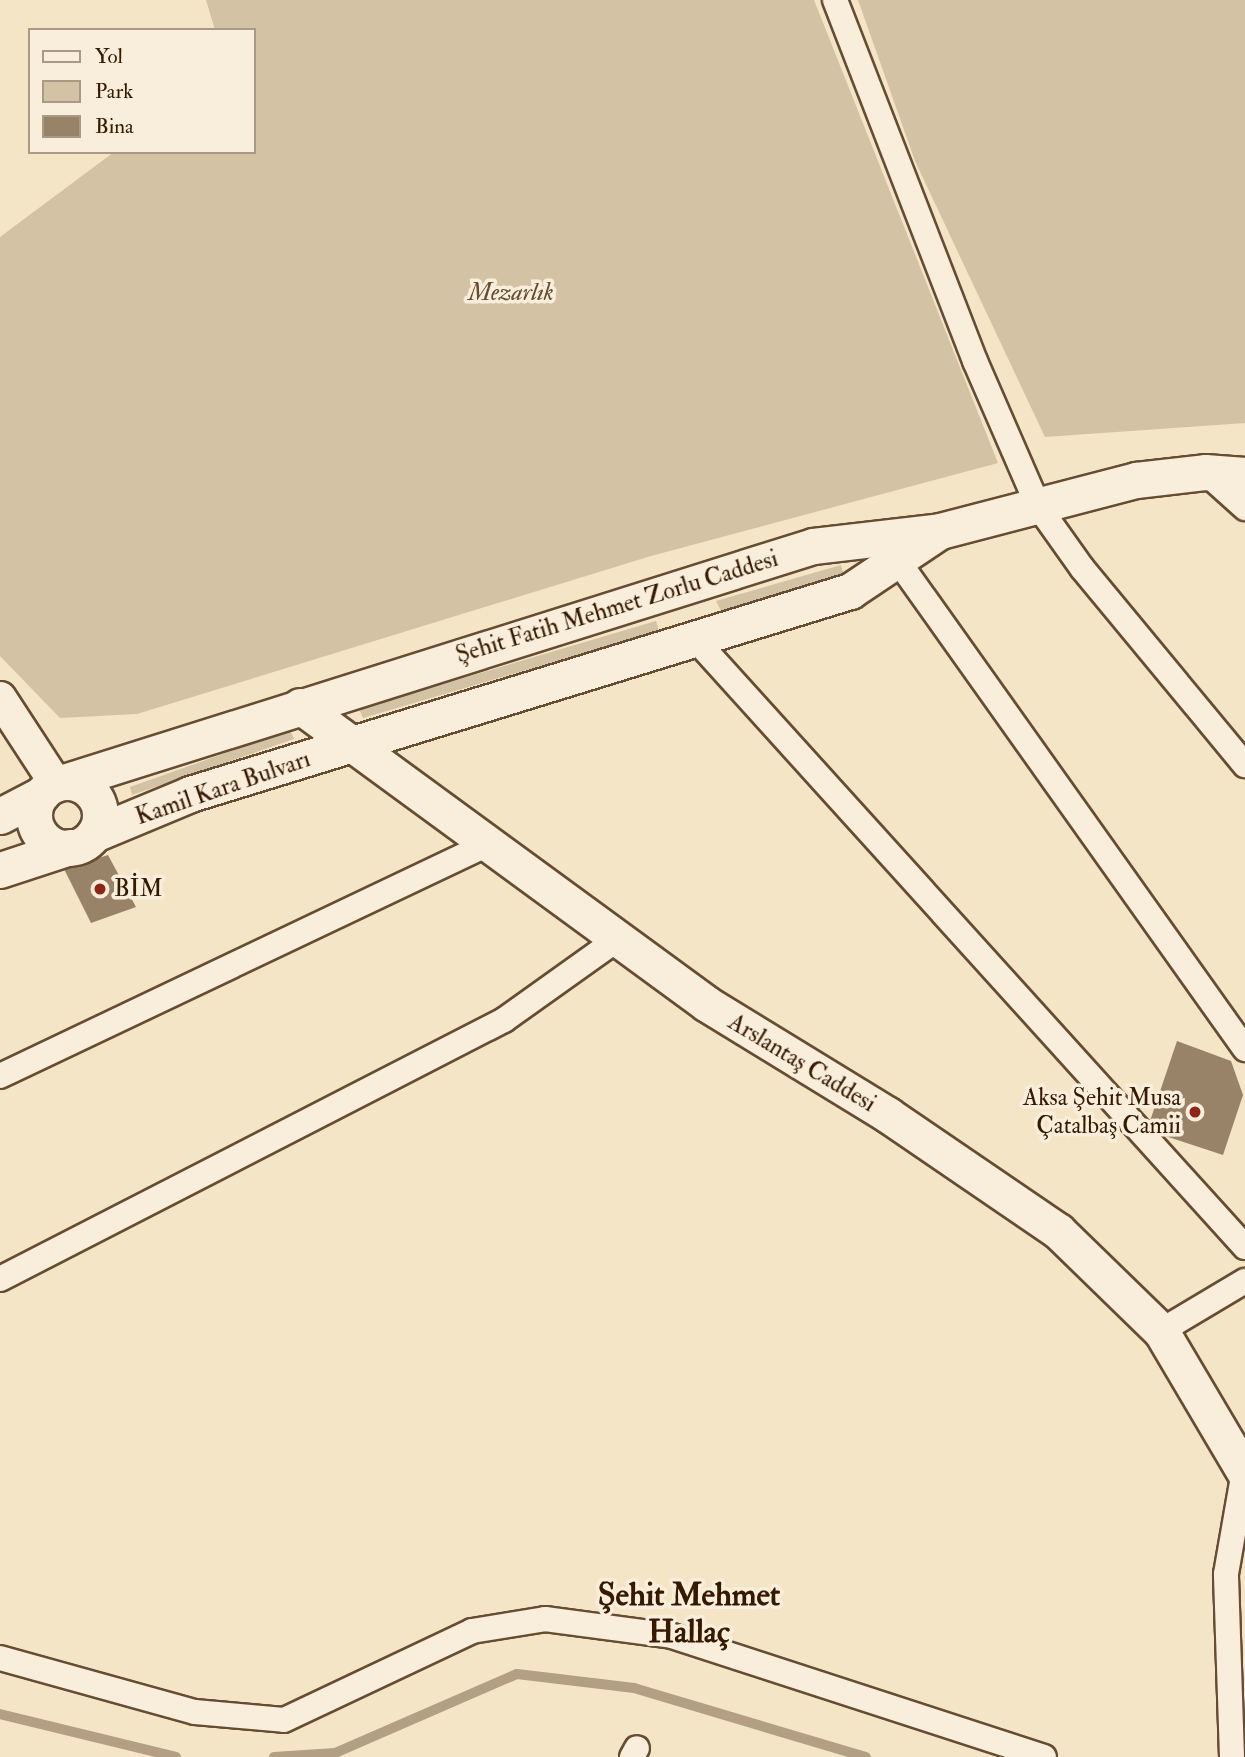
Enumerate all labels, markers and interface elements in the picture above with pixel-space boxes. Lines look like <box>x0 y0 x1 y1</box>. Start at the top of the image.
legend <box>28 28 256 154</box>
text: Yol <box>95 43 123 70</box>
text: Park <box>95 78 133 105</box>
text: Bina <box>95 113 134 140</box>
park label: Mezarlık <box>468 279 554 307</box>
street label: Şehit Fatih Mehmet Zorlu Caddesi <box>452 544 782 670</box>
street label: Kamil Kara Bulvarı <box>132 745 314 831</box>
place label: BİM <box>114 875 163 903</box>
marker: BİM <box>92 881 108 897</box>
street label: Arslantaş Caddesi <box>723 1008 881 1118</box>
place label: Aksa Şehit Musa Çatalbaş Camii <box>1023 1084 1181 1140</box>
marker: Aksa Şehit Musa Çatalbaş Camii <box>1187 1104 1203 1120</box>
district label: Şehit Mehmet Hallaç <box>598 1577 780 1652</box>

